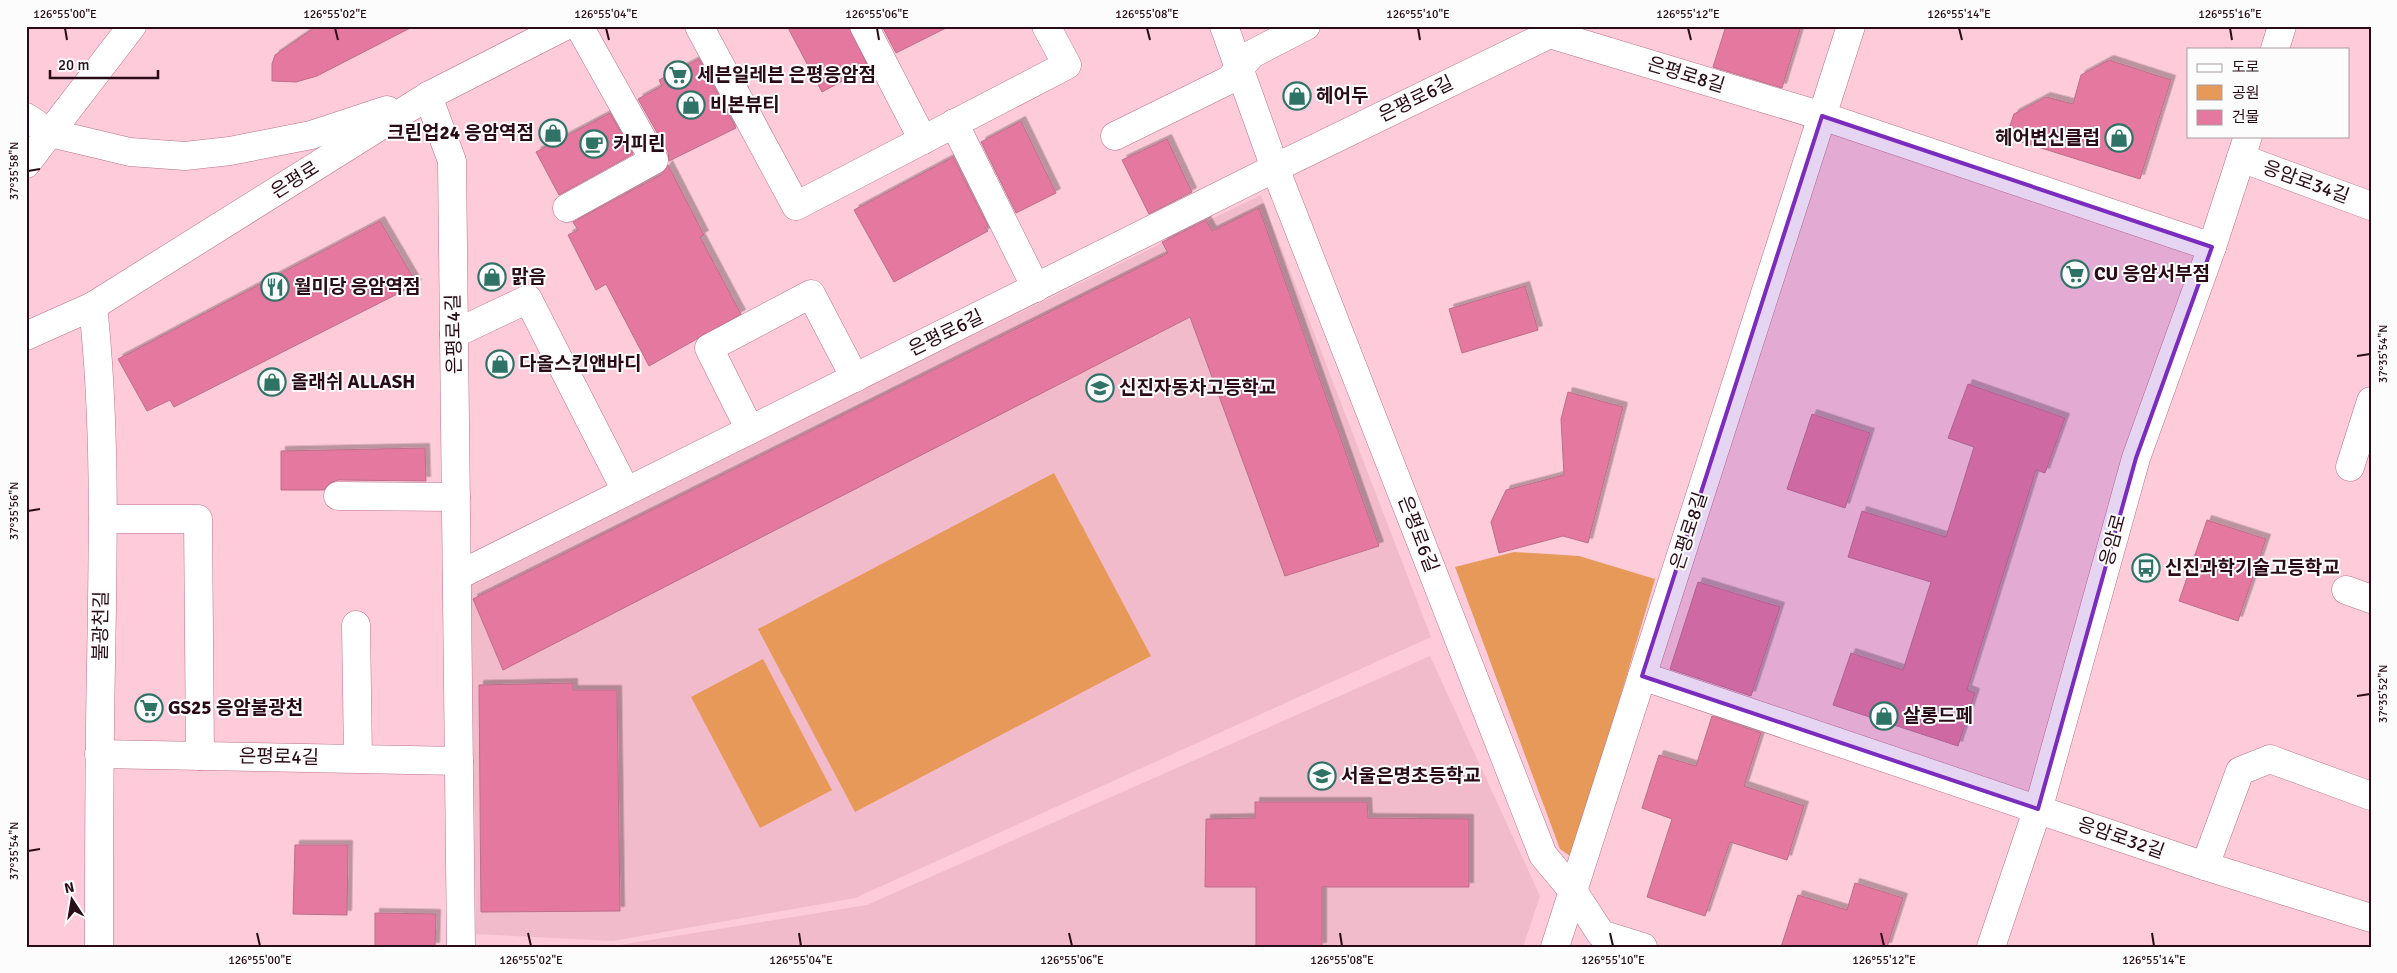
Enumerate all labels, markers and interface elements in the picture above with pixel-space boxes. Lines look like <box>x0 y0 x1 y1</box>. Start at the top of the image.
text: 126°55'00"E <box>33 7 97 22</box>
text: 126°55'02"E <box>303 7 367 22</box>
text: 126°55'04"E <box>574 7 638 22</box>
text: 126°55'06"E <box>845 7 909 22</box>
text: 126°55'08"E <box>1115 7 1179 22</box>
text: 126°55'10"E <box>1386 7 1450 22</box>
text: 126°55'12"E <box>1656 7 1720 22</box>
text: 126°55'14"E <box>1927 7 1991 22</box>
text: 126°55'16"E <box>2198 7 2262 22</box>
scale bar <box>50 48 158 80</box>
legend <box>2187 48 2350 138</box>
street label: 은평로8길 <box>1644 52 1728 98</box>
text: 20 m <box>58 56 89 74</box>
text: 도로 <box>2232 58 2260 76</box>
supermarket icon: 세븐일레븐 은평응암점 <box>663 60 693 90</box>
place label: 세븐일레븐 은평응암점 <box>697 63 876 87</box>
street label: 은평로6길 <box>1375 71 1457 127</box>
shop icon: 헤어두 <box>1282 81 1312 111</box>
place label: 헤어두 <box>1316 84 1368 108</box>
text: 공원 <box>2232 84 2260 102</box>
shop icon: 비본뷰티 <box>676 90 706 120</box>
place label: 비본뷰티 <box>710 93 780 117</box>
text: 건물 <box>2232 108 2260 126</box>
shop icon: 크린업24 응암역점 <box>538 118 568 148</box>
place label: 크린업24 응암역점 <box>387 121 534 145</box>
shop icon: 헤어변신클럽 <box>2104 123 2134 153</box>
place label: 헤어변신클럽 <box>1995 126 2100 150</box>
cafe icon: 커피린 <box>579 129 609 159</box>
place label: 커피린 <box>613 132 665 156</box>
text: 37°35'58"N <box>7 142 22 200</box>
street label: 응암로34길 <box>2259 155 2353 209</box>
street label: 은평로 <box>266 156 324 204</box>
supermarket icon: CU 응암서부점 <box>2060 259 2090 289</box>
shop icon: 맑음 <box>477 262 507 292</box>
place label: CU 응암서부점 <box>2094 262 2210 286</box>
place label: 맑음 <box>511 265 546 289</box>
restaurant icon: 월미당 응암역점 <box>260 272 290 302</box>
place label: 월미당 응암역점 <box>294 275 421 299</box>
street label: 은평로4길 <box>441 294 467 374</box>
street label: 은평로6길 <box>905 305 987 361</box>
text: 37°35'54"N <box>2376 325 2391 383</box>
shop icon: 다올스킨앤바디 <box>485 349 515 379</box>
place label: 다올스킨앤바디 <box>519 352 641 376</box>
shop icon: 올래쉬 ALLASH <box>257 367 287 397</box>
place label: 올래쉬 ALLASH <box>291 370 415 394</box>
school or university icon: 신진자동차고등학교 <box>1085 373 1115 403</box>
place label: 신진자동차고등학교 <box>1119 376 1276 400</box>
text: 37°35'56"N <box>7 482 22 540</box>
street label: 은평로8길 <box>1665 489 1713 573</box>
street label: 은평로6길 <box>1392 492 1444 576</box>
street label: 응암로 <box>2095 512 2131 568</box>
bus stop icon: 신진과학기술고등학교 <box>2131 553 2161 583</box>
place label: 신진과학기술고등학교 <box>2165 556 2340 580</box>
street label: 불광천길 <box>88 591 114 661</box>
text: 37°35'52"N <box>2376 665 2391 723</box>
supermarket icon: GS25 응암불광천 <box>134 693 164 723</box>
place label: GS25 응암불광천 <box>168 696 303 720</box>
shop icon: 살롱드페 <box>1869 701 1899 731</box>
place label: 살롱드페 <box>1903 704 1973 728</box>
street label: 은평로4길 <box>239 744 319 770</box>
school or university icon: 서울은명초등학교 <box>1307 761 1337 791</box>
place label: 서울은명초등학교 <box>1341 764 1481 788</box>
street label: 응암로32길 <box>2074 812 2168 864</box>
text: 37°35'54"N <box>7 822 22 880</box>
north arrow <box>48 876 98 926</box>
text: N <box>63 878 76 897</box>
text: 126°55'00"E <box>228 953 292 968</box>
text: 126°55'02"E <box>499 953 563 968</box>
text: 126°55'04"E <box>769 953 833 968</box>
text: 126°55'06"E <box>1040 953 1104 968</box>
text: 126°55'08"E <box>1310 953 1374 968</box>
text: 126°55'10"E <box>1581 953 1645 968</box>
text: 126°55'12"E <box>1852 953 1916 968</box>
text: 126°55'14"E <box>2122 953 2186 968</box>

